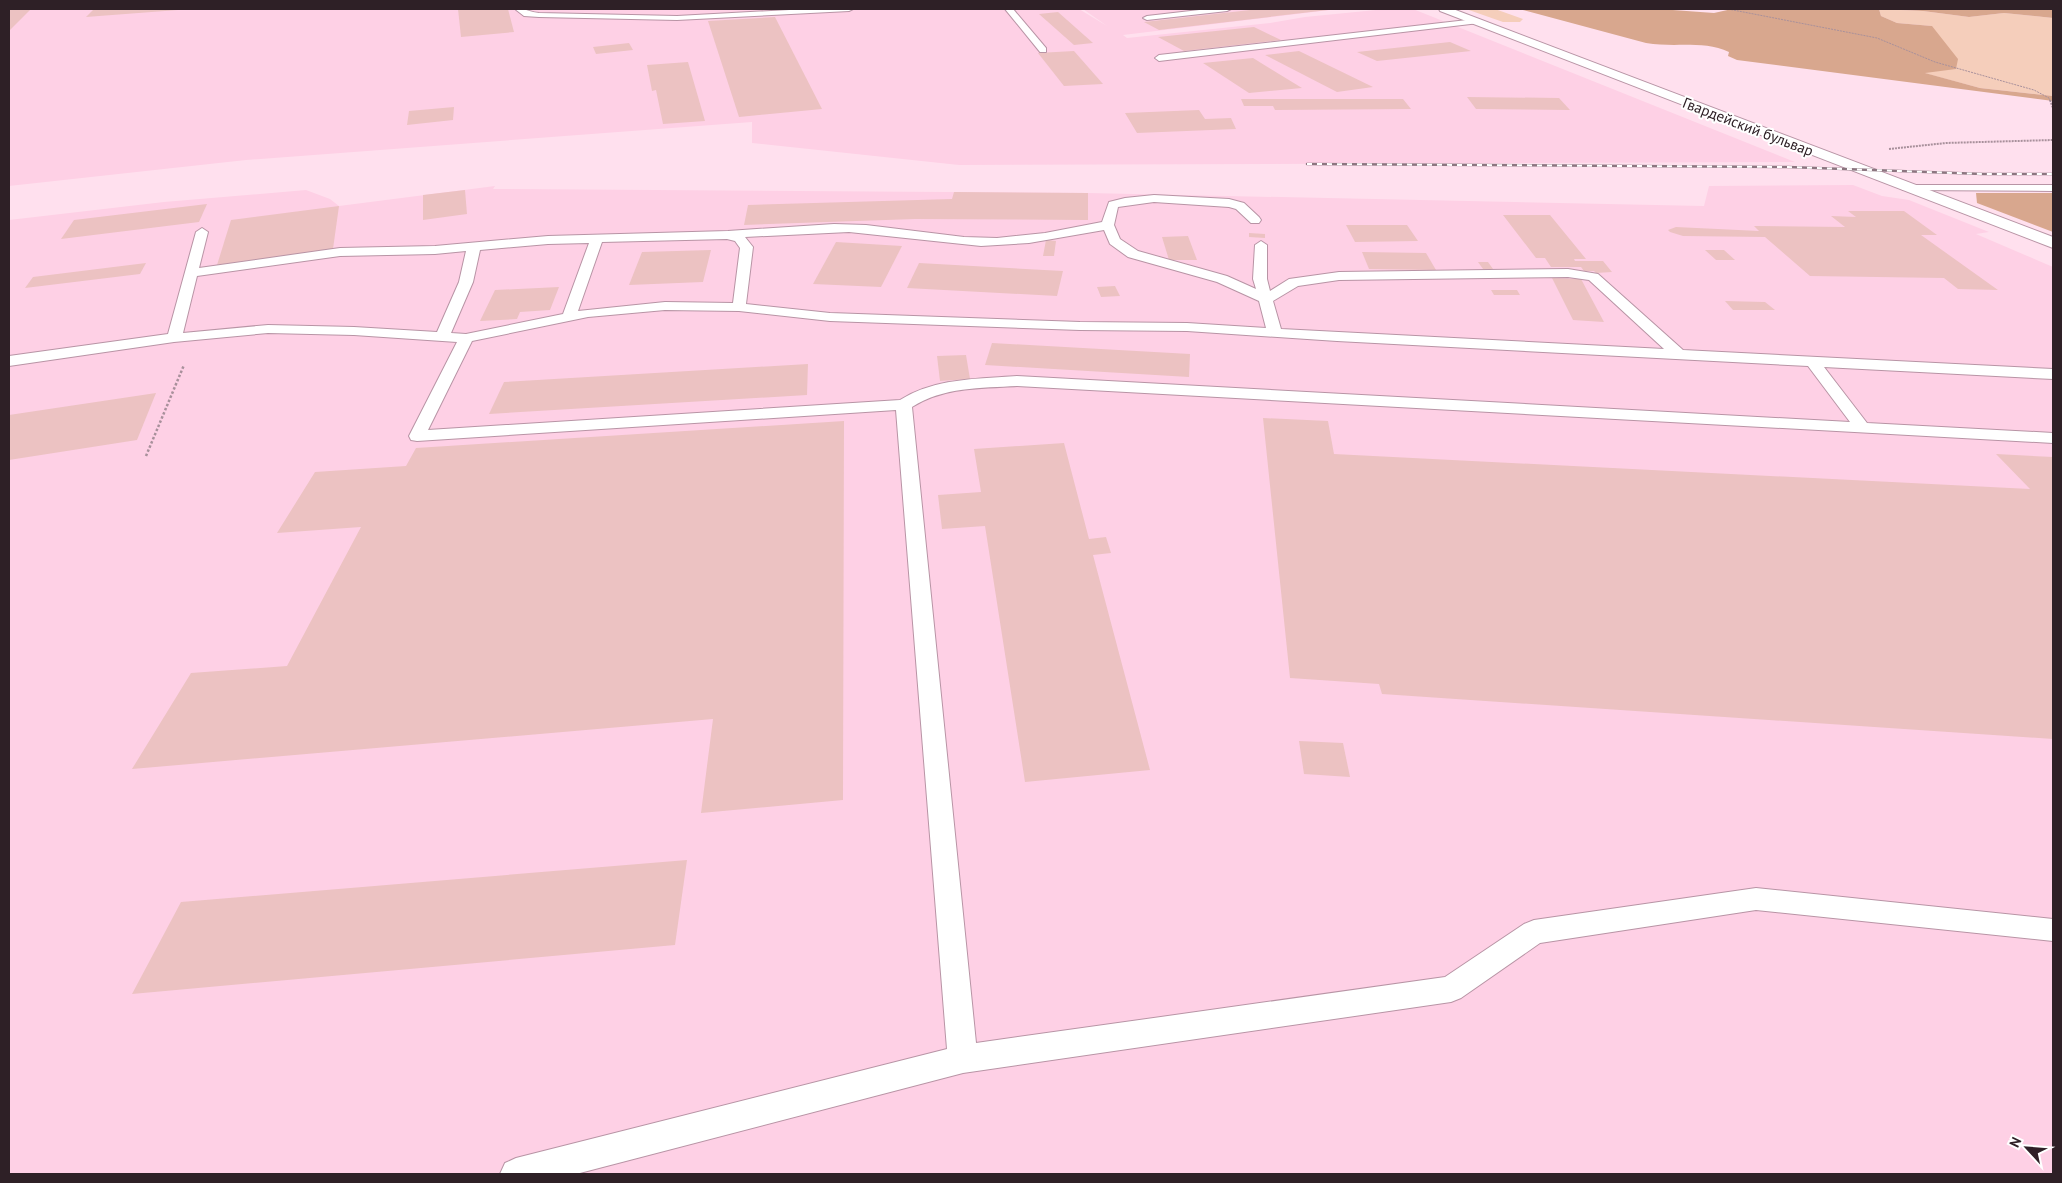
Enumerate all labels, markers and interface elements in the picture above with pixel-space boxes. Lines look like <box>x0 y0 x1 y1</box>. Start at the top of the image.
street label: Гвардейский бульвар <box>1680 93 1816 160</box>
north arrow <box>2002 1123 2052 1173</box>
text: N <box>2005 1134 2025 1150</box>

